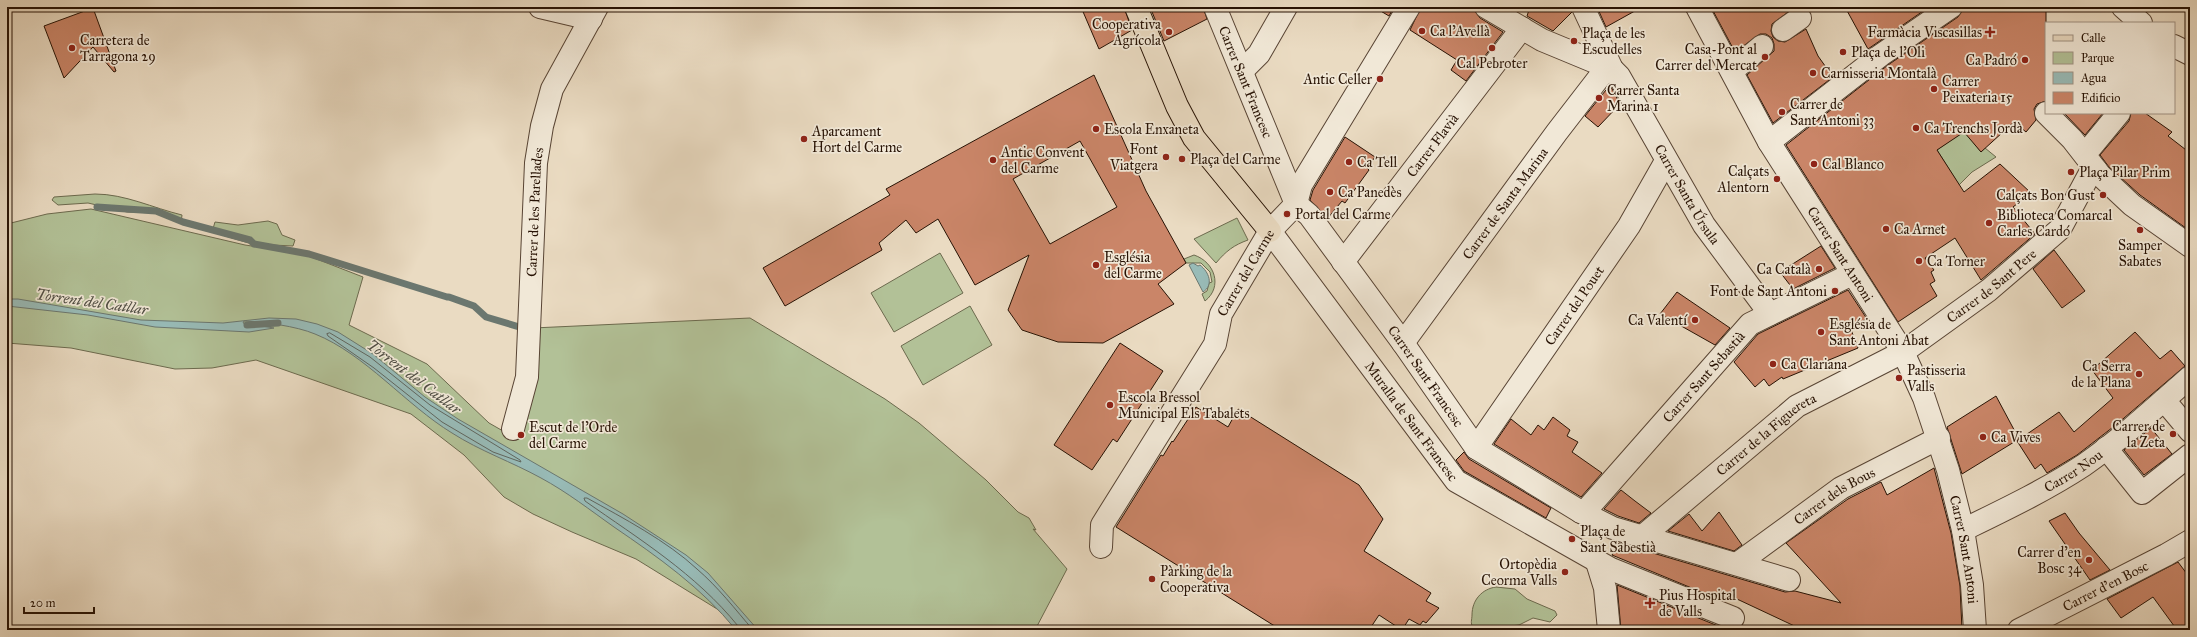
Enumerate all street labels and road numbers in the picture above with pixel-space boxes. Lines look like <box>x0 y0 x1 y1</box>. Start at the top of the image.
street label: Carrer Sant Francesc <box>1215 23 1276 141</box>
street label: Carrer Flavià <box>1403 110 1462 180</box>
street label: Carrer Santa Úrsula <box>1651 141 1724 248</box>
street label: Carrer de Santa Marina <box>1459 144 1551 262</box>
street label: Carrer de les Parellades <box>523 146 547 277</box>
street label: Carrer Sant Antoni <box>1804 203 1877 305</box>
street label: Carrer del Carme <box>1213 226 1278 319</box>
street label: Carrer de Sant Pere <box>1943 245 2040 326</box>
street label: Carrer del Pouet <box>1541 262 1608 349</box>
street label: Carrer Sant Francesc <box>1384 322 1467 430</box>
street label: Carrer Sant Sebastià <box>1659 328 1748 426</box>
street label: Muralla de Sant Francesc <box>1361 358 1462 485</box>
street label: Carrer de la Figuereta <box>1713 389 1819 479</box>
street label: Carrer Nou <box>2041 446 2106 496</box>
street label: Carrer dels Bous <box>1790 464 1878 528</box>
street label: Carrer Sant Antoni <box>1946 494 1982 605</box>
street label: Carrer d'en Bosc <box>2060 557 2151 615</box>

